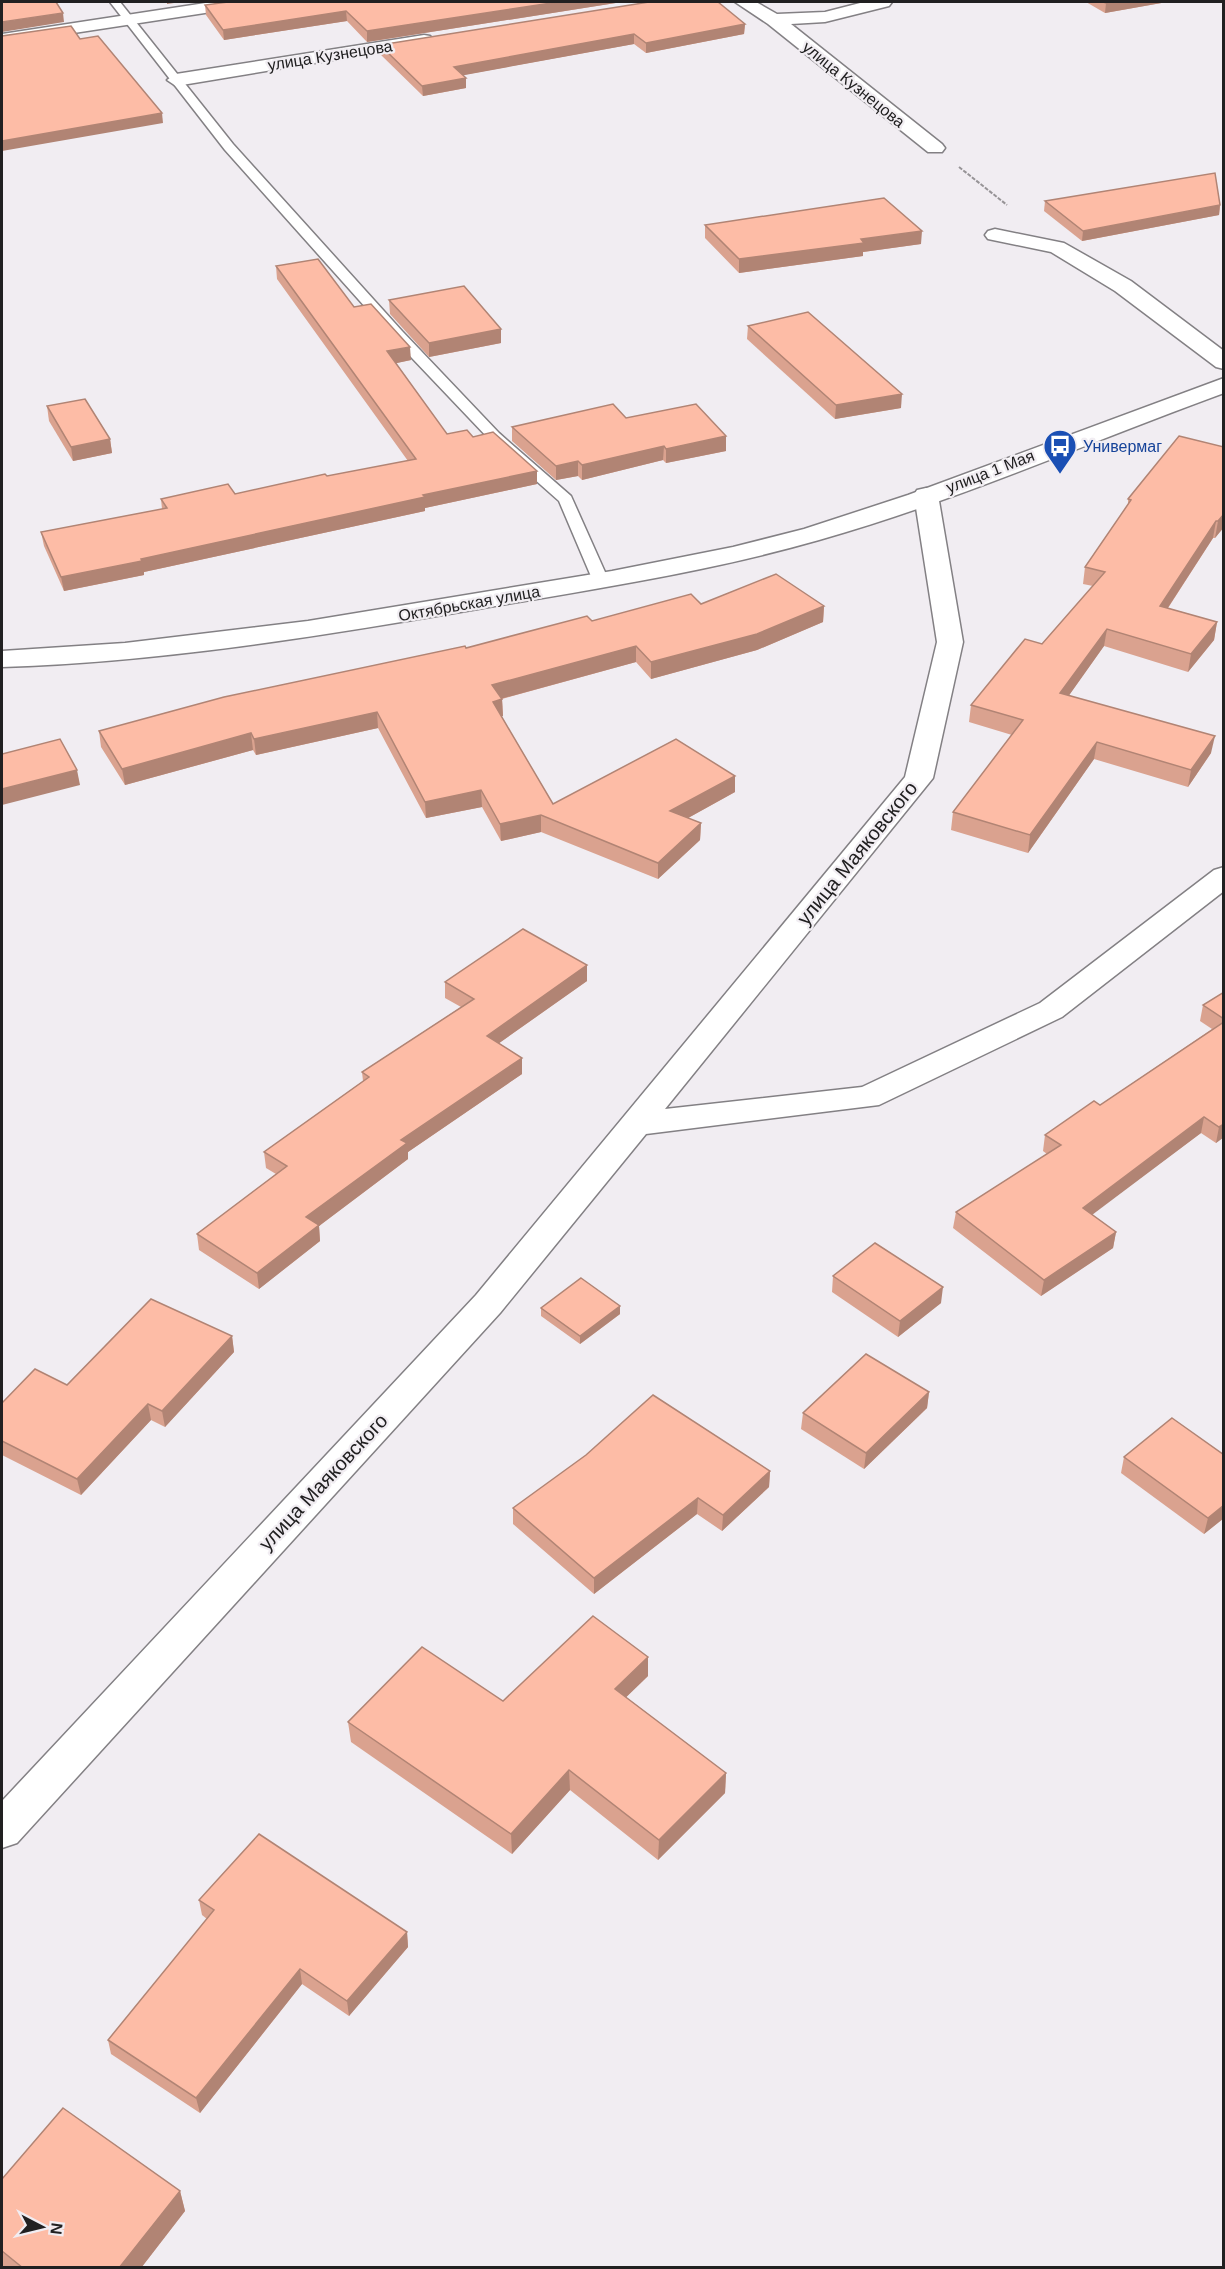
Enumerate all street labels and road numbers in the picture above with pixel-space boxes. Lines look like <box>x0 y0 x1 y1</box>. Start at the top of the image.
street label: улица Кузнецова <box>267 37 394 74</box>
street label: улица Кузнецова <box>799 38 908 131</box>
street label: улица 1 Мая <box>944 447 1037 496</box>
street label: Октябрьская улица <box>397 583 541 624</box>
street label: улица Маяковского <box>792 777 922 929</box>
street label: улица Маяковского <box>254 1409 392 1555</box>

